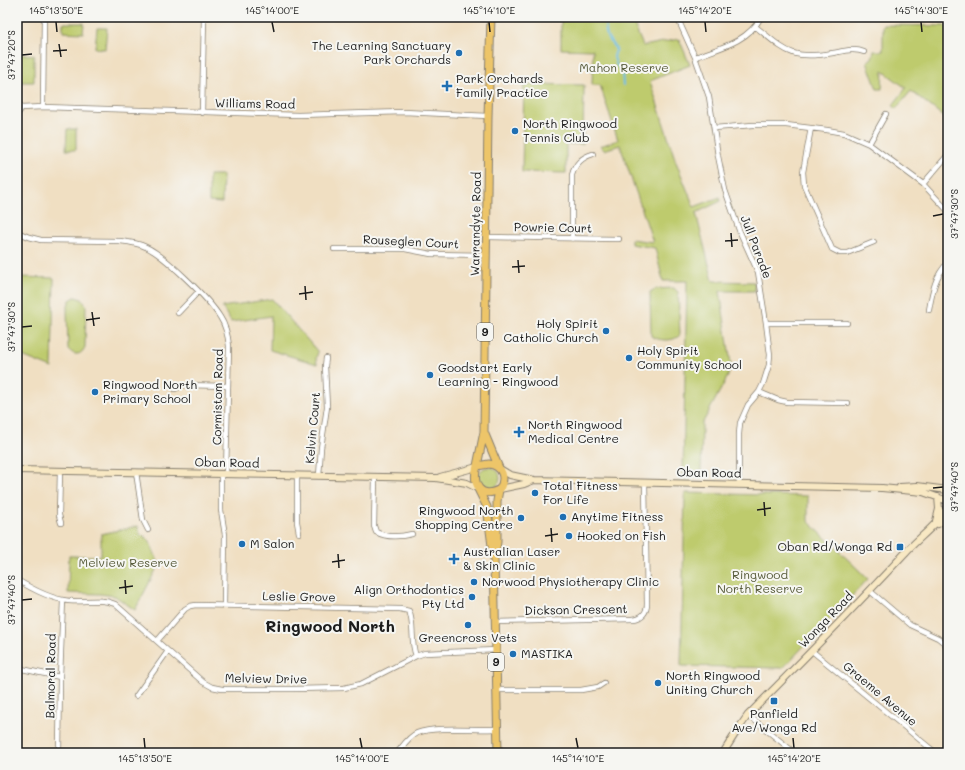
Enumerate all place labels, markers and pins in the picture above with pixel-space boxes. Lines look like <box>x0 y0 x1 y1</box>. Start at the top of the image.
place label: The Learning Sanctuary Park Orchards <box>312 37 451 67</box>
marker: The Learning Sanctuary Park Orchards <box>454 48 464 58</box>
place label: Park Orchards Family Practice <box>456 70 548 100</box>
marker: Park Orchards Family Practice <box>441 80 453 92</box>
place label: North Ringwood Tennis Club <box>523 115 617 145</box>
marker: North Ringwood Tennis Club <box>510 126 520 136</box>
place label: Holy Spirit Catholic Church <box>503 315 598 345</box>
marker: Holy Spirit Catholic Church <box>601 326 611 336</box>
place label: Holy Spirit Community School <box>637 342 742 372</box>
marker: Holy Spirit Community School <box>624 353 634 363</box>
place label: Goodstart Early Learning - Ringwood <box>438 359 558 389</box>
marker: Goodstart Early Learning - Ringwood <box>425 370 435 380</box>
place label: Ringwood North Primary School <box>103 376 197 406</box>
marker: Ringwood North Primary School <box>90 387 100 397</box>
place label: North Ringwood Medical Centre <box>528 416 622 446</box>
marker: North Ringwood Medical Centre <box>513 426 525 438</box>
place label: Total Fitness For Life <box>543 477 618 507</box>
marker: Total Fitness For Life <box>530 488 540 498</box>
place label: Ringwood North Shopping Centre <box>415 502 513 532</box>
place label: Anytime Fitness <box>571 508 664 524</box>
marker: Anytime Fitness <box>558 512 568 522</box>
marker: Ringwood North Shopping Centre <box>516 513 526 523</box>
place label: Hooked on Fish <box>577 527 666 543</box>
marker: Hooked on Fish <box>564 531 574 541</box>
place label: M Salon <box>250 535 294 551</box>
place label: Oban Rd/Wonga Rd <box>777 538 892 554</box>
marker: M Salon <box>237 539 247 549</box>
marker: Oban Rd/Wonga Rd <box>895 542 905 552</box>
place label: Australian Laser & Skin Clinic <box>463 543 560 573</box>
marker: Australian Laser & Skin Clinic <box>448 553 460 565</box>
place label: Norwood Physiotherapy Clinic <box>482 573 659 589</box>
marker: Norwood Physiotherapy Clinic <box>469 577 479 587</box>
place label: Align Orthodontics Pty Ltd <box>354 581 464 611</box>
marker: Align Orthodontics Pty Ltd <box>467 592 477 602</box>
marker: Greencross Vets <box>463 620 473 630</box>
place label: Greencross Vets <box>419 629 517 645</box>
place label: MASTIKA <box>521 645 573 661</box>
marker: MASTIKA <box>508 649 518 659</box>
place label: North Ringwood Uniting Church <box>666 667 760 697</box>
marker: North Ringwood Uniting Church <box>653 678 663 688</box>
marker: Panfield Ave/Wonga Rd <box>769 696 779 706</box>
place label: Panfield Ave/Wonga Rd <box>731 705 817 735</box>

